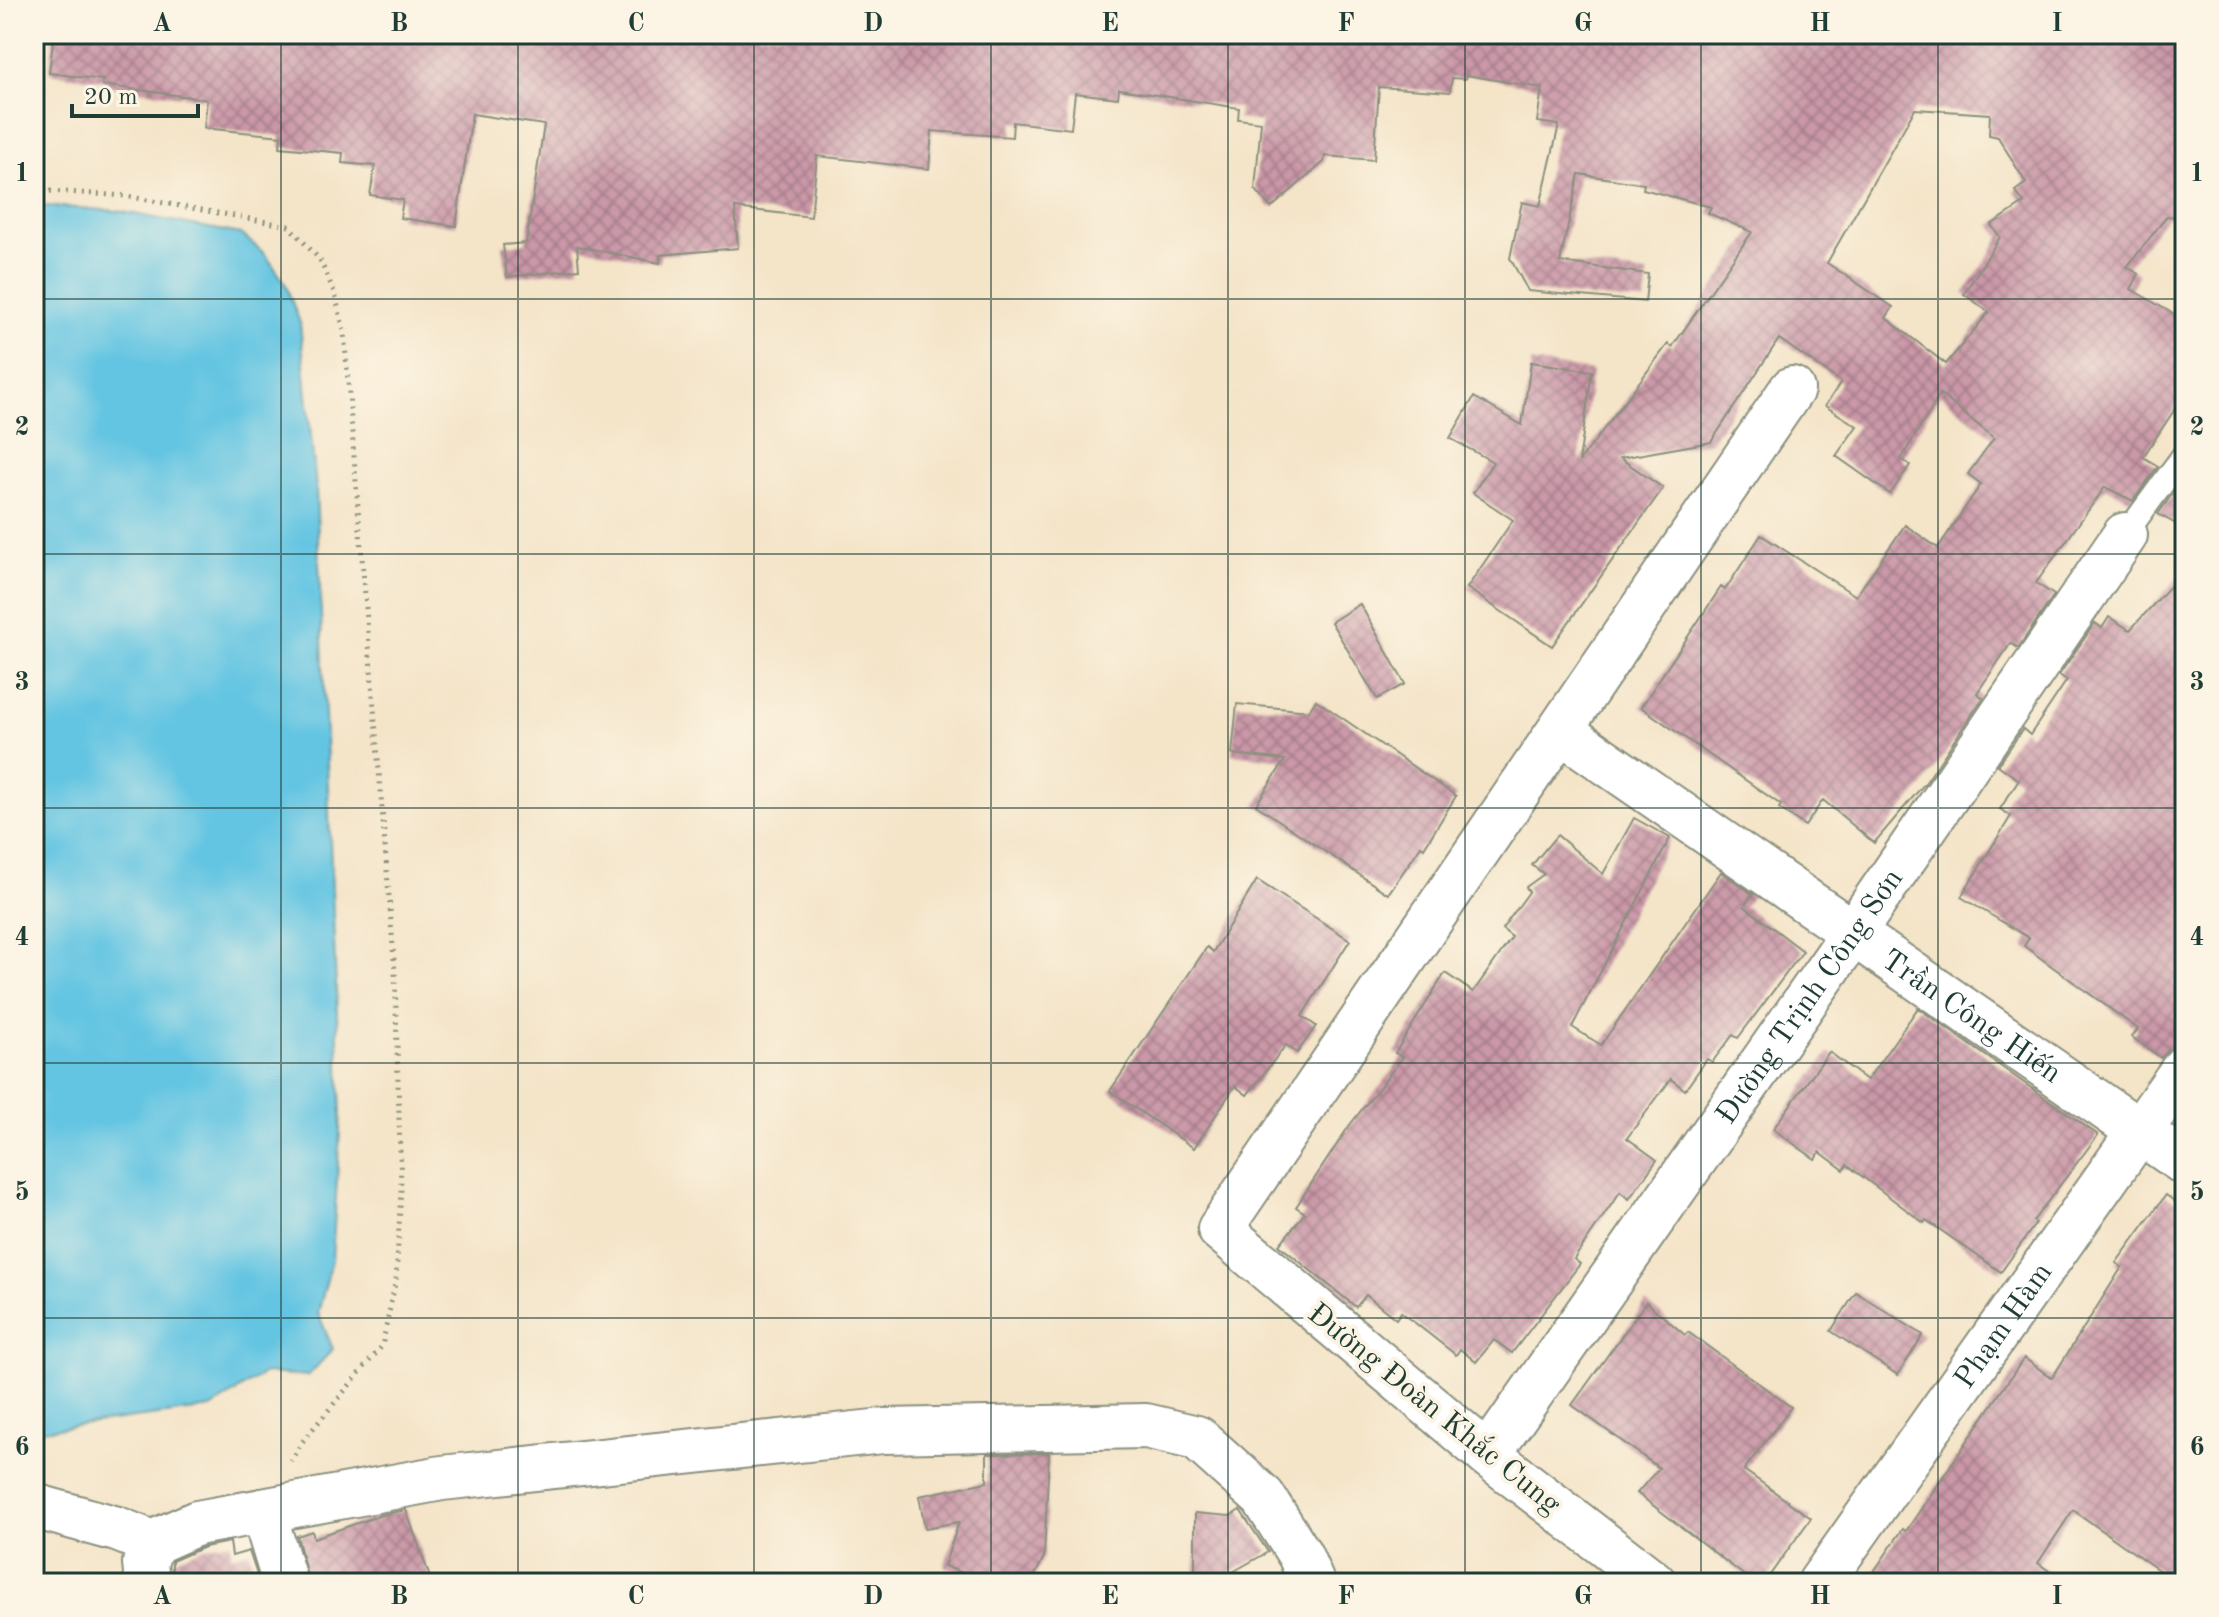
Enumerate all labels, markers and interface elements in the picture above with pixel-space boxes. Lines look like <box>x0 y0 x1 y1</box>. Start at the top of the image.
text: A <box>152 11 172 37</box>
text: B <box>390 11 408 37</box>
text: C <box>627 11 645 37</box>
text: D <box>863 11 883 37</box>
text: E <box>1101 11 1119 37</box>
text: F <box>1337 11 1355 37</box>
text: G <box>1574 11 1592 37</box>
text: H <box>1809 11 1831 37</box>
text: I <box>2051 11 2063 37</box>
scale bar <box>72 68 198 118</box>
text: 20 m <box>84 86 138 110</box>
text: 1 <box>14 161 30 187</box>
text: 1 <box>2189 161 2205 187</box>
text: 2 <box>14 415 30 441</box>
text: 2 <box>2189 415 2205 441</box>
text: 3 <box>14 670 30 696</box>
text: 3 <box>2189 670 2205 696</box>
street label: Đường Trịnh Công Sơn <box>1711 864 1909 1130</box>
text: 4 <box>14 925 30 951</box>
text: 4 <box>2189 925 2205 951</box>
street label: Trần Công Hiến <box>1876 945 2066 1090</box>
text: 5 <box>14 1180 30 1206</box>
text: 5 <box>2189 1180 2205 1206</box>
street label: Phạm Hàm <box>1950 1258 2059 1394</box>
street label: Đường Đoàn Khắc Cung <box>1302 1296 1568 1521</box>
text: 6 <box>14 1435 30 1461</box>
text: 6 <box>2189 1435 2205 1461</box>
text: A <box>152 1584 172 1610</box>
text: B <box>390 1584 408 1610</box>
text: C <box>627 1584 645 1610</box>
text: D <box>863 1584 883 1610</box>
text: E <box>1101 1584 1119 1610</box>
text: F <box>1337 1584 1355 1610</box>
text: G <box>1574 1584 1592 1610</box>
text: H <box>1809 1584 1831 1610</box>
text: I <box>2051 1584 2063 1610</box>

